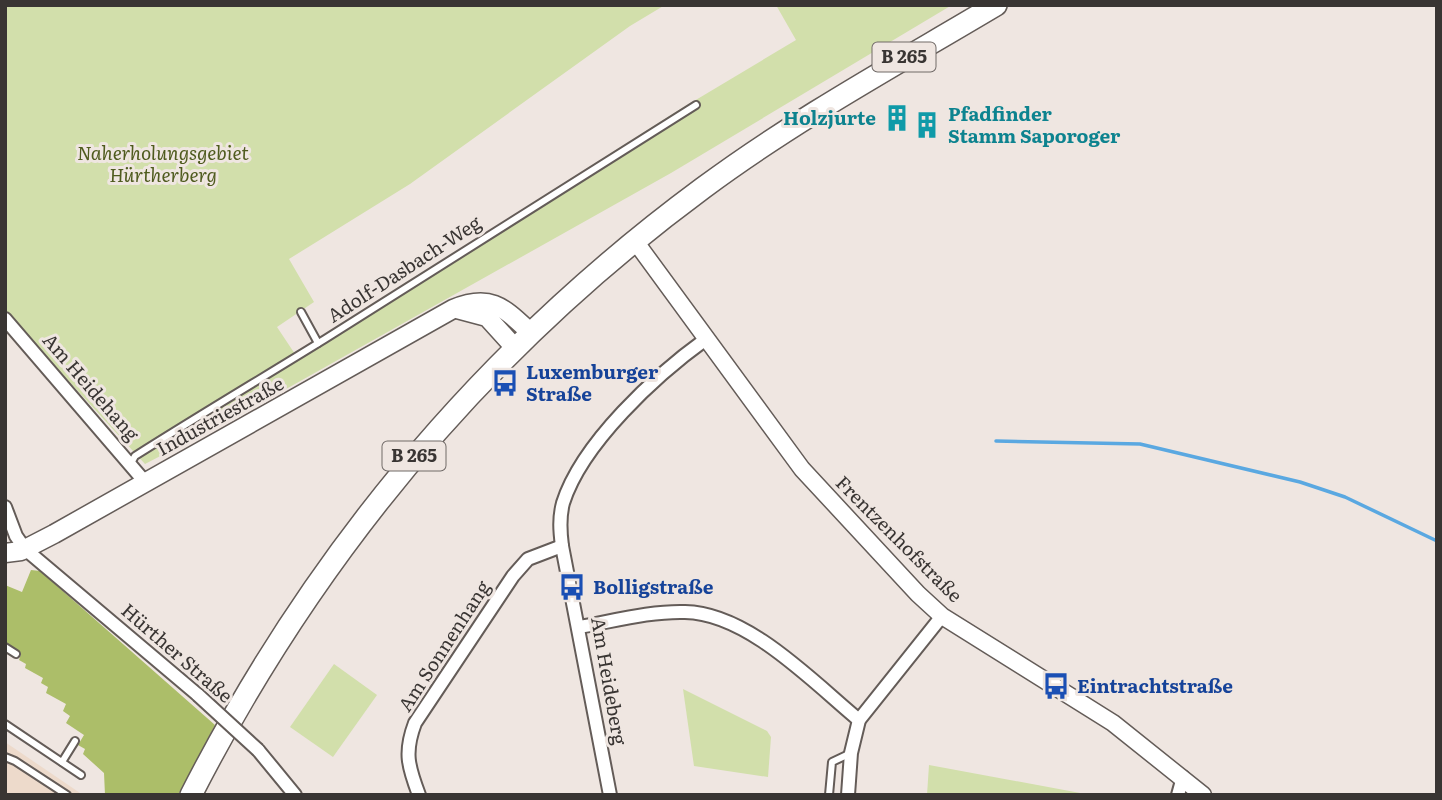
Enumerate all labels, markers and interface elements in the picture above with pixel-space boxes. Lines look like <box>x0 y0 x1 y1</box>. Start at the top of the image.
road number: B 265 <box>872 42 936 72</box>
place label: Pfadfinder Stamm Saporoger <box>948 99 1121 149</box>
place label: Holzjurte <box>783 103 876 131</box>
building icon: Holzjurte <box>882 103 912 133</box>
building icon: Pfadfinder Stamm Saporoger <box>912 110 942 140</box>
park label: Naherholungsgebiet Hürtherberg <box>77 138 249 188</box>
street label: Adolf-Dasbach-Weg <box>321 208 486 328</box>
street label: Am Heidehang <box>37 326 147 447</box>
place label: Luxemburger Straße <box>526 357 659 407</box>
street label: Industriestraße <box>151 368 288 462</box>
bus stop icon: Luxemburger Straße <box>490 368 520 398</box>
road number: B 265 <box>382 442 446 470</box>
street label: Frentzenhofstraße <box>830 469 970 608</box>
bus stop icon: Bolligstraße <box>557 572 587 602</box>
place label: Bolligstraße <box>593 572 714 600</box>
street label: Am Sonnenhang <box>390 574 496 716</box>
street label: Hürther Straße <box>116 596 240 709</box>
street label: Am Heideberg <box>585 615 635 747</box>
bus stop icon: Eintrachtstraße <box>1041 671 1071 701</box>
place label: Eintrachtstraße <box>1077 671 1233 699</box>

